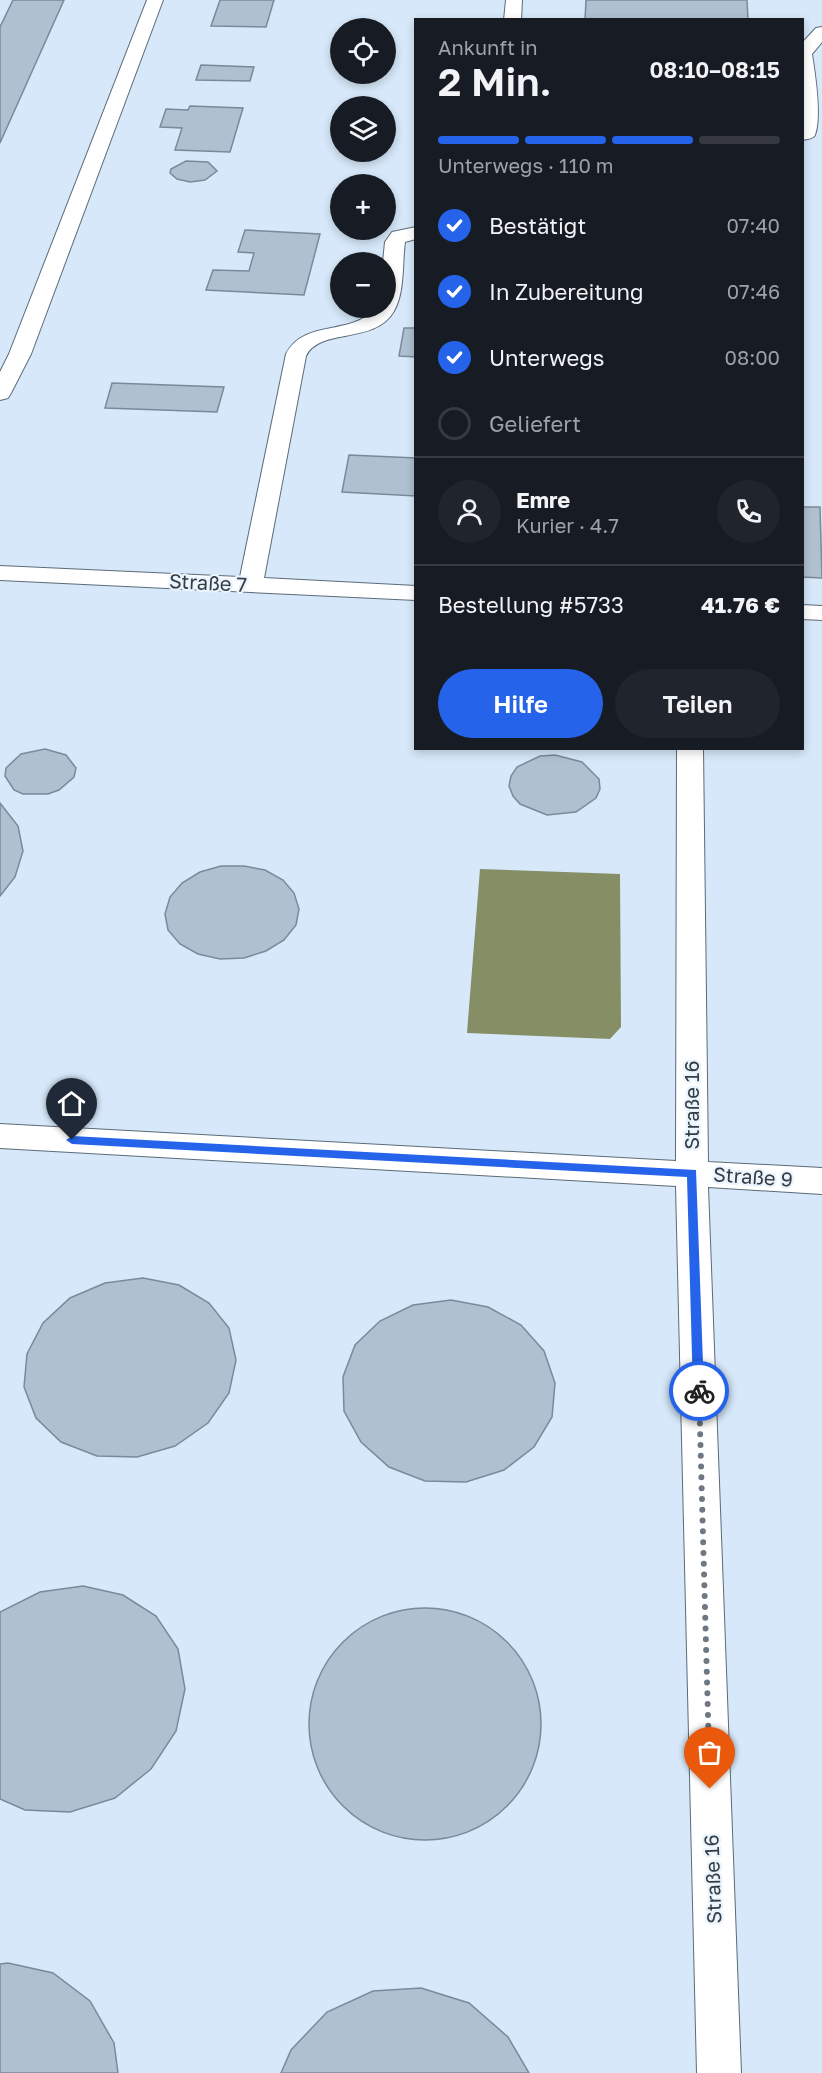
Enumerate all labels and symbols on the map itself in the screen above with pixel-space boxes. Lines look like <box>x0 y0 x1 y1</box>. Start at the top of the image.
street label: Straße 7 <box>168 568 248 596</box>
street label: Straße 16 <box>679 1060 703 1150</box>
pin <box>46 1078 97 1140</box>
street label: Straße 9 <box>713 1161 794 1191</box>
courier <box>669 1361 729 1421</box>
pin <box>684 1727 735 1789</box>
street label: Straße 16 <box>698 1834 726 1924</box>

